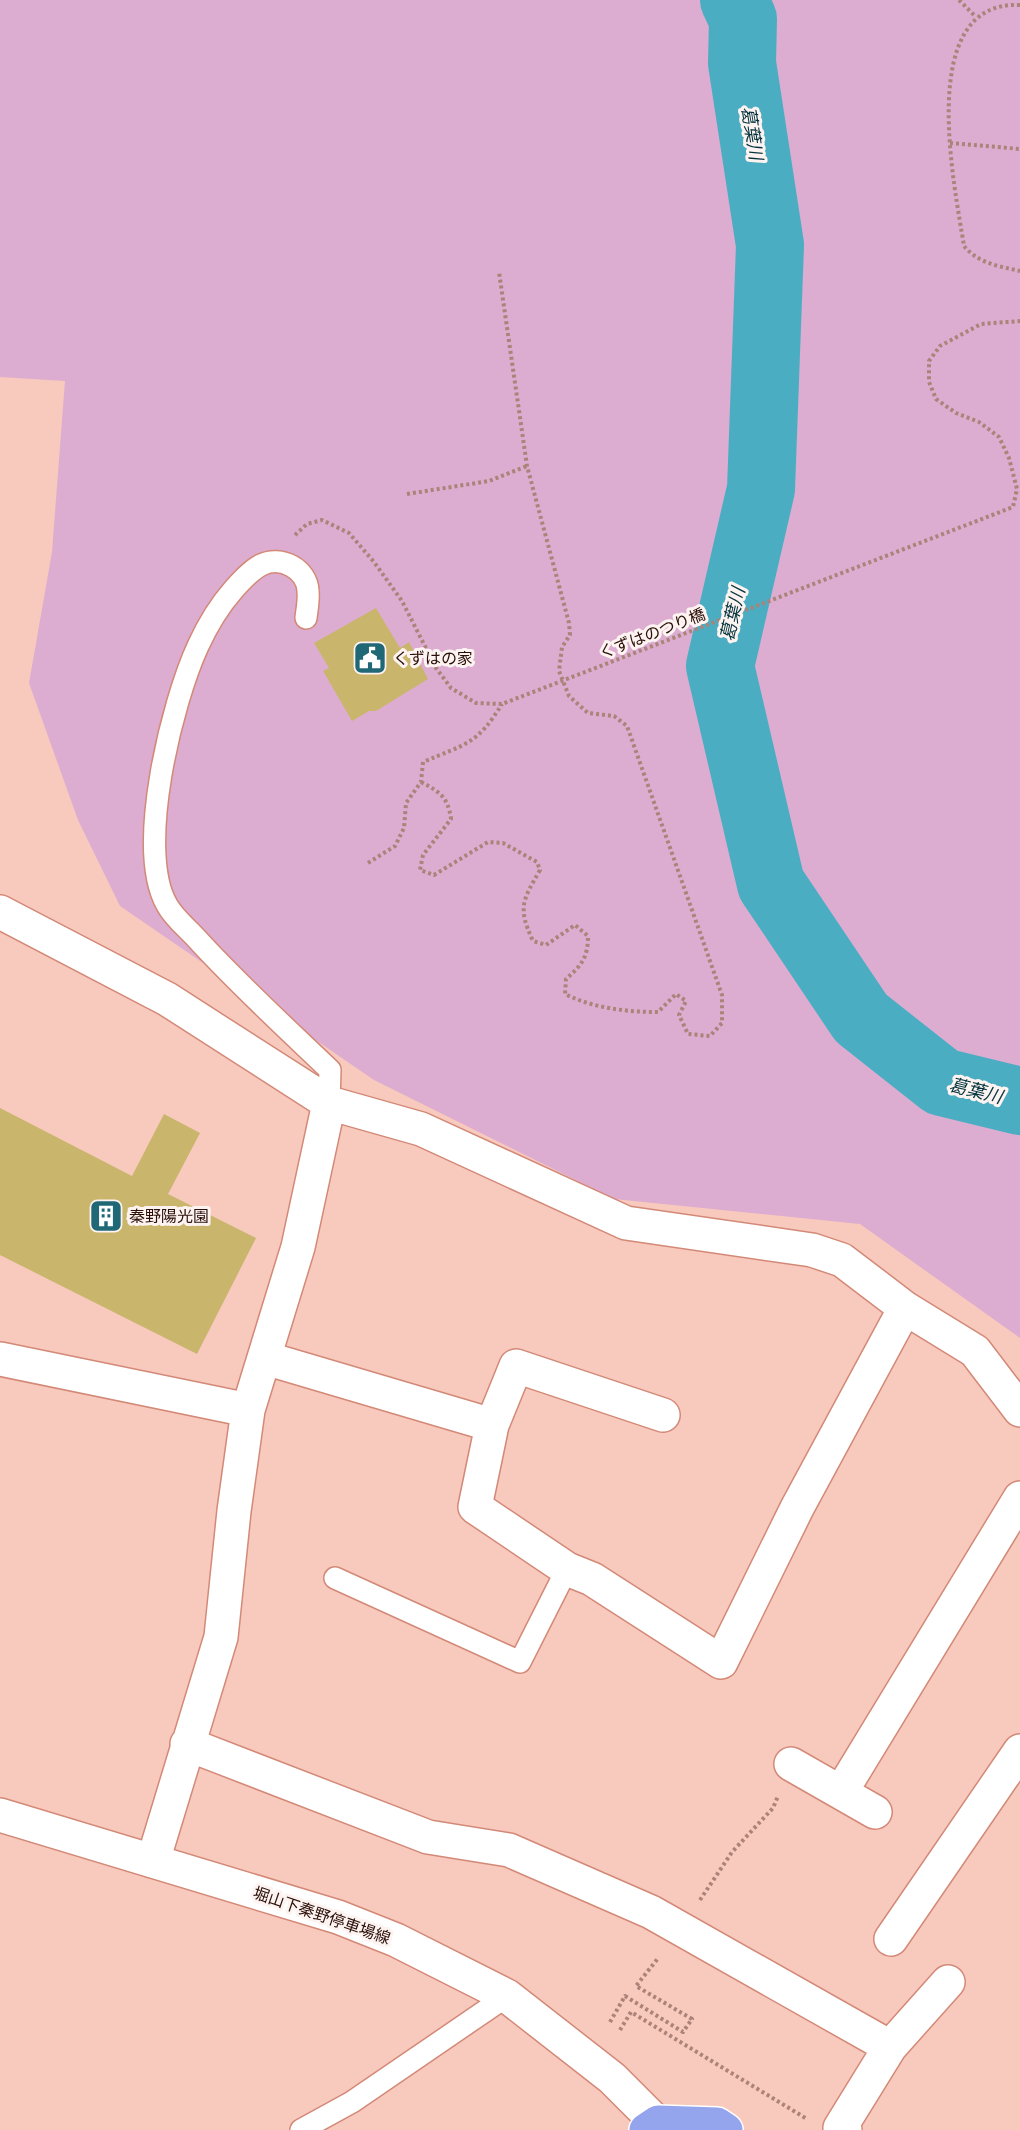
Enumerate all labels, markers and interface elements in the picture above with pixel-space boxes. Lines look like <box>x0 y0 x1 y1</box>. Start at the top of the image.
water label: 葛葉川 <box>737 104 769 164</box>
water label: 葛葉川 <box>714 583 750 643</box>
street label: くずはのつり橋 <box>596 603 708 663</box>
public building icon: くずはの家 <box>352 640 388 676</box>
place label: くずはの家 <box>393 647 473 669</box>
water label: 葛葉川 <box>947 1072 1007 1109</box>
building icon: 秦野陽光園 <box>88 1198 124 1234</box>
place label: 秦野陽光園 <box>129 1205 209 1227</box>
street label: 堀山下秦野停車場線 <box>250 1881 394 1949</box>

